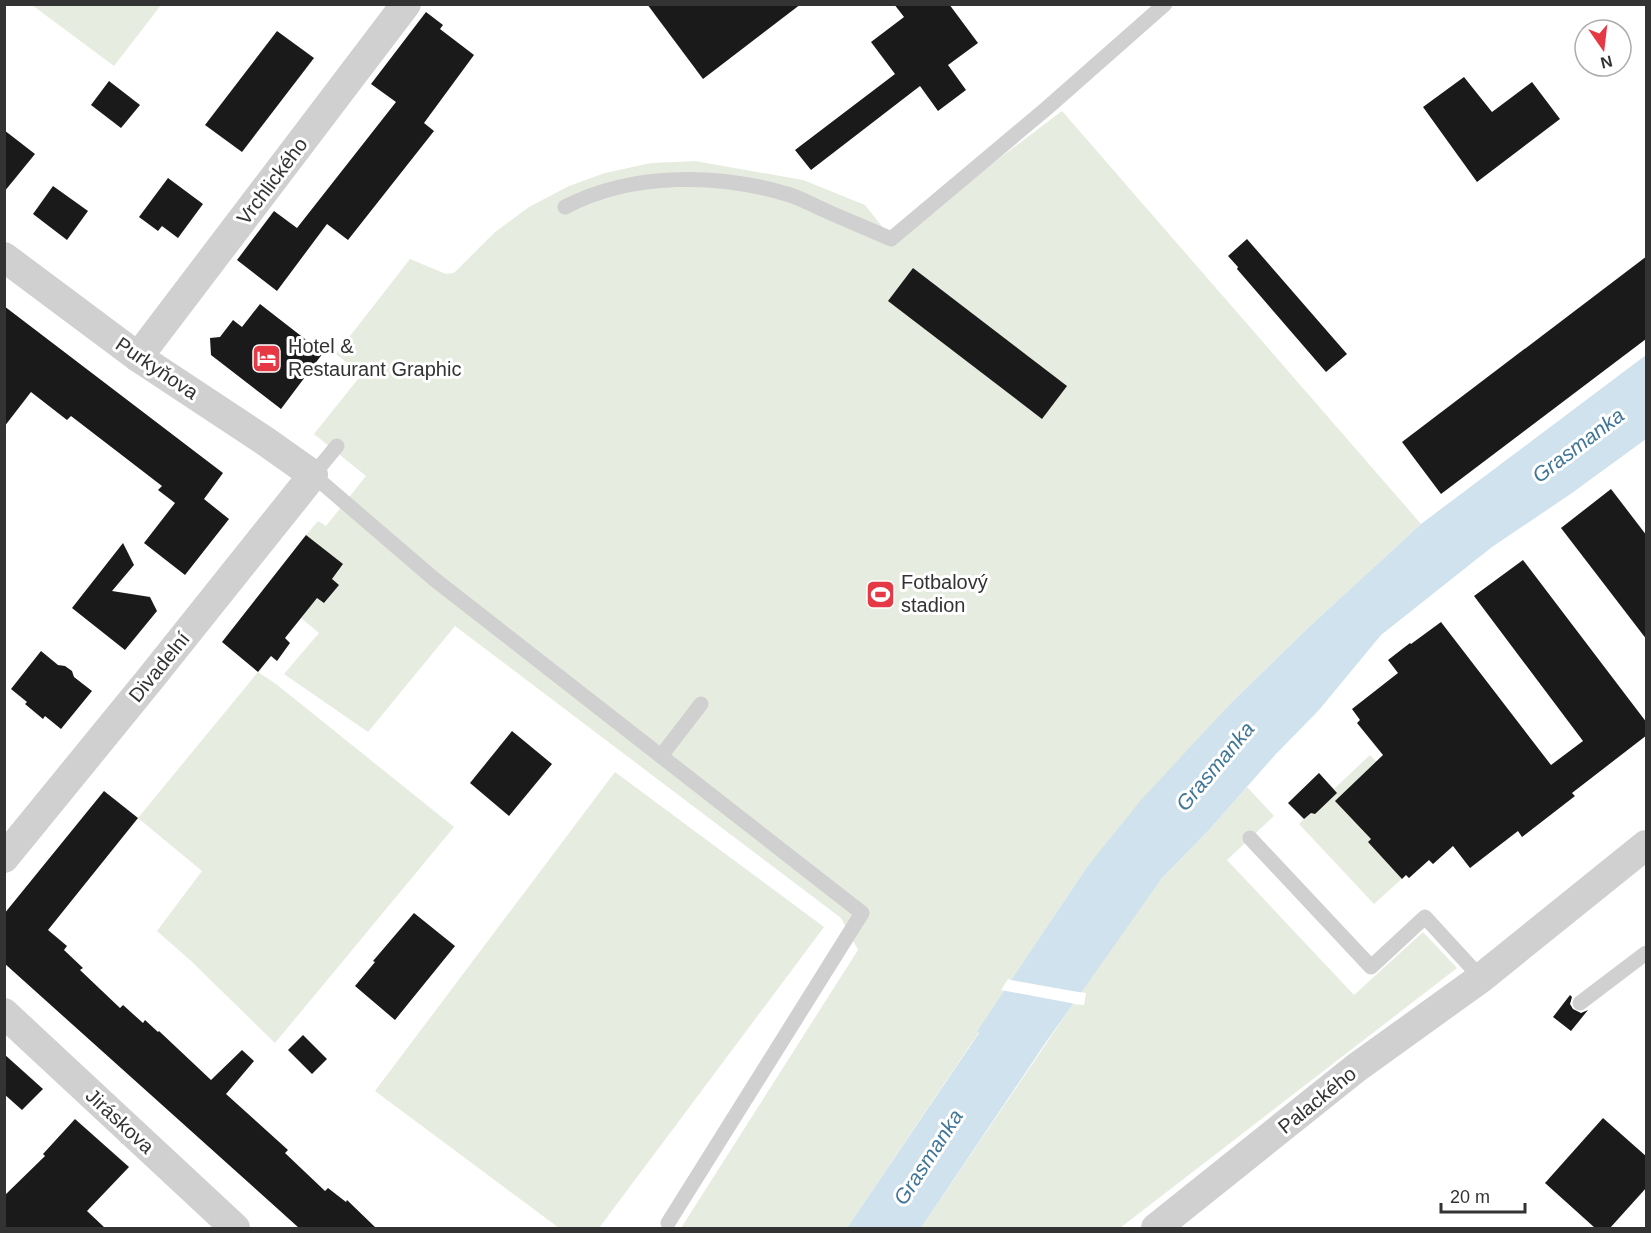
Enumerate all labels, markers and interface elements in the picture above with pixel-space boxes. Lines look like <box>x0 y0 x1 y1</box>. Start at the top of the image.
north arrow <box>1573 18 1633 78</box>
text: N <box>1599 52 1614 72</box>
street label: Vrchlického <box>232 133 312 229</box>
street label: Purkyňova <box>112 332 203 404</box>
place label: Hotel & Restaurant Graphic <box>288 335 461 380</box>
hotel icon: Hotel & Restaurant Graphic <box>251 342 283 374</box>
water label: Grasmanka <box>1528 403 1628 487</box>
place label: Fotbalový stadion <box>901 571 988 616</box>
sports icon: Fotbalový stadion <box>864 578 896 610</box>
street label: Divadelní <box>124 627 194 706</box>
water label: Grasmanka <box>1171 717 1259 815</box>
street label: Palackého <box>1274 1062 1360 1138</box>
street label: Jiráskova <box>82 1084 159 1158</box>
water label: Grasmanka <box>889 1105 967 1209</box>
scale bar <box>1441 1176 1525 1214</box>
text: 20 m <box>1450 1187 1490 1207</box>

